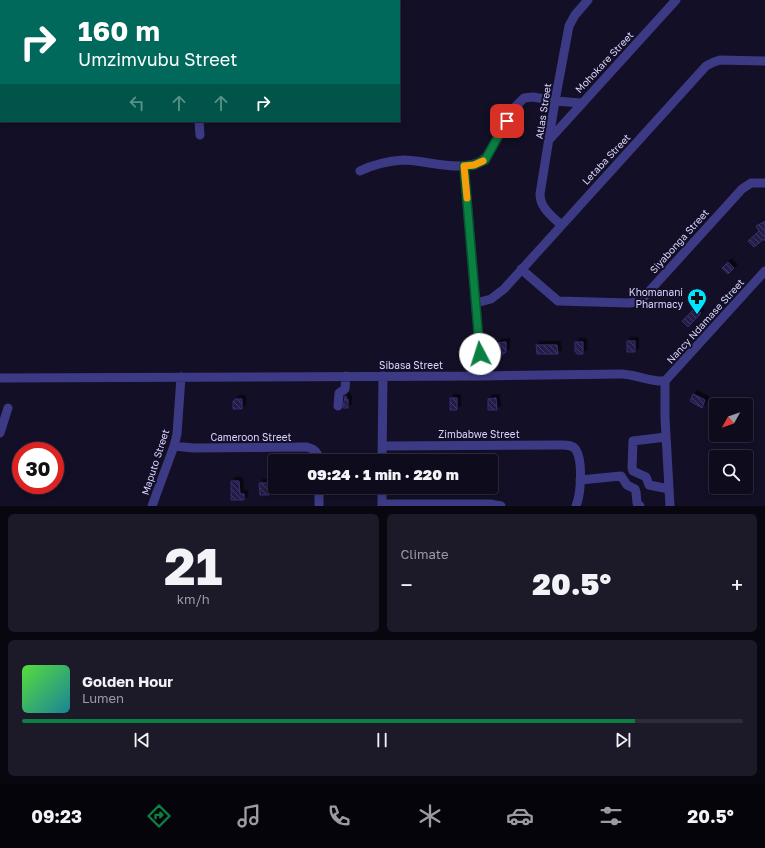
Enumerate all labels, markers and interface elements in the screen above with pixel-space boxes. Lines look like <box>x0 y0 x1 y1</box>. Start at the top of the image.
text: 160 m <box>78 14 160 47</box>
icon: right <box>12 16 64 68</box>
street label: Mohokare Street <box>572 29 636 95</box>
text: Umzimvubu Street <box>78 48 237 70</box>
street label: Atlas Street <box>533 82 553 140</box>
icon: left <box>126 92 148 114</box>
icon: ahead <box>168 92 190 114</box>
icon: ahead <box>210 92 232 114</box>
icon: right <box>252 92 274 114</box>
pin <box>490 104 524 138</box>
icon: arrive <box>496 110 518 132</box>
street label: Letaba Street <box>579 131 633 187</box>
street label: Siyabonga Street <box>647 206 711 276</box>
street label: Nancy Ndamase Street <box>664 276 746 366</box>
place label: Khomanani Pharmacy <box>629 286 683 310</box>
pharmacy icon: Khomanani Pharmacy <box>686 287 708 315</box>
position arrow <box>459 333 501 375</box>
street label: Sibasa Street <box>379 359 443 371</box>
north arrow <box>709 398 753 442</box>
map controls <box>709 398 753 494</box>
street label: Maputo Street <box>139 428 171 496</box>
street label: Zimbabwe Street <box>438 428 520 440</box>
street label: Cameroon Street <box>210 431 292 443</box>
speed limit sign: 30 <box>12 442 64 494</box>
button: search <box>709 450 753 494</box>
text: 09:24 · 1 min · 220 m <box>307 465 459 483</box>
text: 21 <box>164 534 223 596</box>
text: Climate <box>401 546 448 562</box>
text: 20.5° <box>532 566 611 602</box>
text: − <box>401 571 413 598</box>
text: + <box>731 571 743 598</box>
text: km/h <box>177 591 210 607</box>
text: Golden Hour <box>82 672 173 690</box>
text: Lumen <box>82 690 124 706</box>
icon: previous <box>131 729 153 751</box>
icon: pause <box>371 729 393 751</box>
icon: next <box>612 729 634 751</box>
icon: directions <box>145 802 173 830</box>
icon: music <box>235 802 263 830</box>
icon: phone <box>325 802 353 830</box>
icon: climate <box>416 802 444 830</box>
icon: car <box>506 802 534 830</box>
icon: filters <box>597 802 625 830</box>
text: 09:23 <box>31 805 82 827</box>
text: 20.5° <box>687 805 734 827</box>

